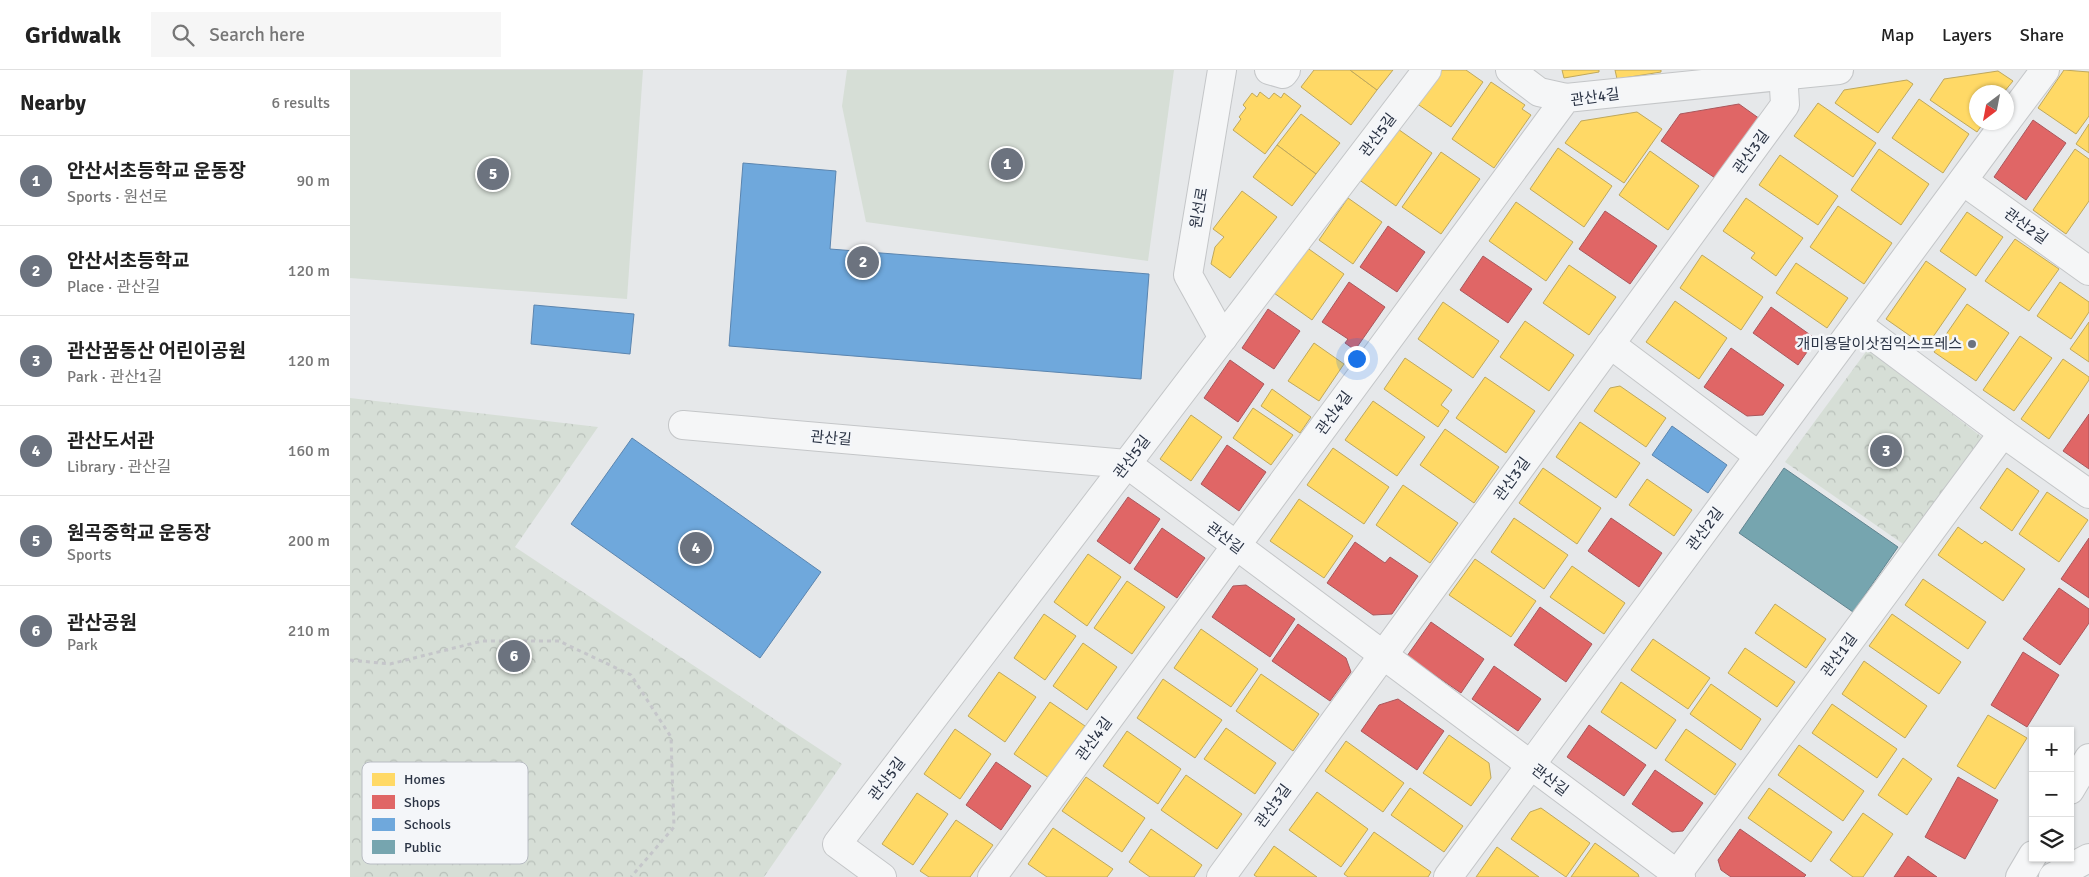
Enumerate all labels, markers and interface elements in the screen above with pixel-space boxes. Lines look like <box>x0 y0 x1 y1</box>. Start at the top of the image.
search box <box>151 12 501 57</box>
text: Gridwalk <box>25 20 121 50</box>
icon: search <box>169 21 197 49</box>
text: Search here <box>209 23 305 47</box>
text: Map <box>1881 24 1914 46</box>
text: Layers <box>1942 24 1992 46</box>
text: Share <box>2020 24 2064 46</box>
street label: 관산4길 <box>1569 85 1621 109</box>
north arrow <box>1969 85 2014 130</box>
text: Nearby <box>20 90 86 116</box>
text: 6 results <box>271 93 330 113</box>
street label: 관산5길 <box>1356 110 1400 160</box>
street label: 관산3길 <box>1729 127 1773 177</box>
pin: 1 <box>991 145 1023 183</box>
pin: 5 <box>477 155 509 193</box>
text: 안산서초등학교 운동장 <box>67 159 246 183</box>
text: 1 <box>32 171 40 191</box>
text: 90 m <box>296 171 330 191</box>
street label: 원선로 <box>1187 186 1211 230</box>
text: Sports · 원선로 <box>67 187 168 207</box>
street label: 관산2길 <box>2001 204 2051 248</box>
pin: 2 <box>847 243 879 281</box>
text: 안산서초등학교 <box>67 249 189 273</box>
text: 2 <box>32 261 40 281</box>
text: 120 m <box>288 261 330 281</box>
text: Place · 관산길 <box>67 277 160 297</box>
place label: 개미용달이삿짐익스프레스 <box>1796 335 1962 353</box>
marker: 개미용달이삿짐익스프레스 <box>1966 338 1978 350</box>
text: 관산꿈동산 어린이공원 <box>67 339 246 363</box>
your location <box>1344 346 1370 372</box>
text: 3 <box>32 351 40 371</box>
text: 120 m <box>288 351 330 371</box>
text: Park · 관산1길 <box>67 367 162 387</box>
street label: 관산4길 <box>1312 388 1356 438</box>
street label: 관산길 <box>810 427 852 449</box>
text: 관산도서관 <box>67 429 154 453</box>
street label: 관산5길 <box>1110 432 1154 482</box>
pin: 3 <box>1870 432 1902 470</box>
text: 4 <box>32 441 40 461</box>
text: 160 m <box>288 441 330 461</box>
street label: 관산3길 <box>1490 454 1534 504</box>
text: Library · 관산길 <box>67 457 172 477</box>
street label: 관산2길 <box>1683 504 1727 554</box>
street label: 관산길 <box>1203 518 1247 558</box>
text: 원곡중학교 운동장 <box>67 521 211 545</box>
pin: 4 <box>680 529 712 567</box>
text: 5 <box>32 531 40 551</box>
text: 200 m <box>288 531 330 551</box>
text: Sports <box>67 545 112 565</box>
text: 관산공원 <box>67 611 137 635</box>
text: 6 <box>32 621 40 641</box>
text: 210 m <box>288 621 330 641</box>
street label: 관산1길 <box>1817 630 1861 680</box>
text: Park <box>67 635 98 655</box>
pin: 6 <box>498 637 530 675</box>
street label: 관산4길 <box>1072 714 1116 764</box>
map controls <box>2029 727 2074 862</box>
button: + <box>2029 727 2074 772</box>
street label: 관산5길 <box>865 754 909 804</box>
street label: 관산길 <box>1528 760 1572 800</box>
legend <box>362 762 528 864</box>
text: Homes <box>404 771 445 788</box>
button: − <box>2029 772 2074 817</box>
street label: 관산3길 <box>1251 781 1295 831</box>
text: Shops <box>404 794 440 811</box>
text: Schools <box>404 816 451 833</box>
button: layers <box>2029 817 2074 862</box>
text: Public <box>404 839 442 856</box>

